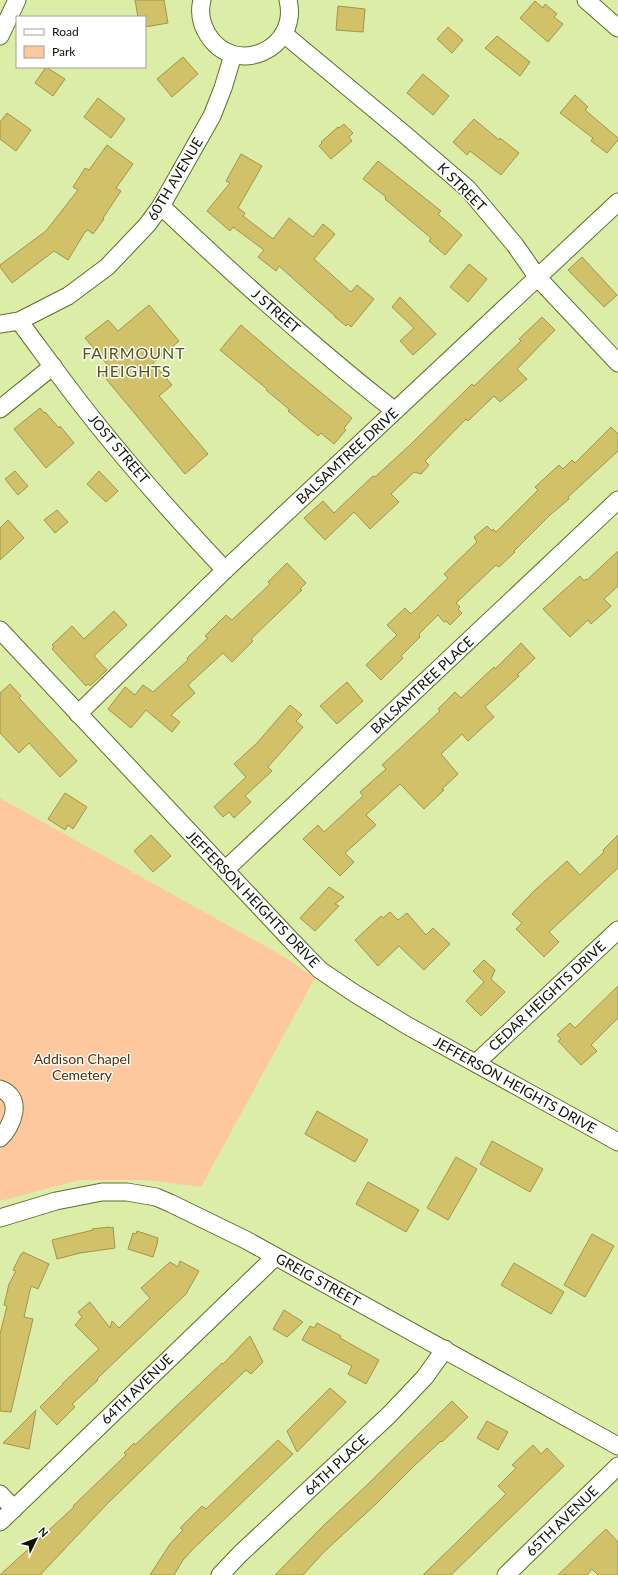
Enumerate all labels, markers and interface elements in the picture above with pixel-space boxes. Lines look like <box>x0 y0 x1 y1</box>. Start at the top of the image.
legend <box>16 16 146 68</box>
text: Road <box>52 24 79 39</box>
text: Park <box>52 44 76 59</box>
street label: 60TH AVENUE <box>143 134 206 223</box>
street label: K STREET <box>434 159 491 215</box>
street label: J STREET <box>249 285 305 337</box>
district label: FAIRMOUNT HEIGHTS <box>82 343 186 380</box>
street label: BALSAMTREE DRIVE <box>292 404 401 507</box>
street label: JOST STREET <box>85 411 154 487</box>
street label: BALSAMTREE PLACE <box>367 633 477 737</box>
street label: JEFFERSON HEIGHTS DRIVE <box>183 827 323 971</box>
street label: CEDAR HEIGHTS DRIVE <box>485 937 609 1054</box>
street label: JEFFERSON HEIGHTS DRIVE <box>431 1033 600 1137</box>
park label: Addison Chapel Cemetery <box>34 1050 130 1083</box>
street label: GREIG STREET <box>273 1249 364 1310</box>
street label: 64TH AVENUE <box>97 1350 176 1427</box>
street label: 64TH PLACE <box>300 1431 371 1498</box>
street label: 65TH AVENUE <box>522 1482 601 1559</box>
north arrow <box>16 1519 56 1559</box>
text: N <box>36 1524 51 1539</box>

